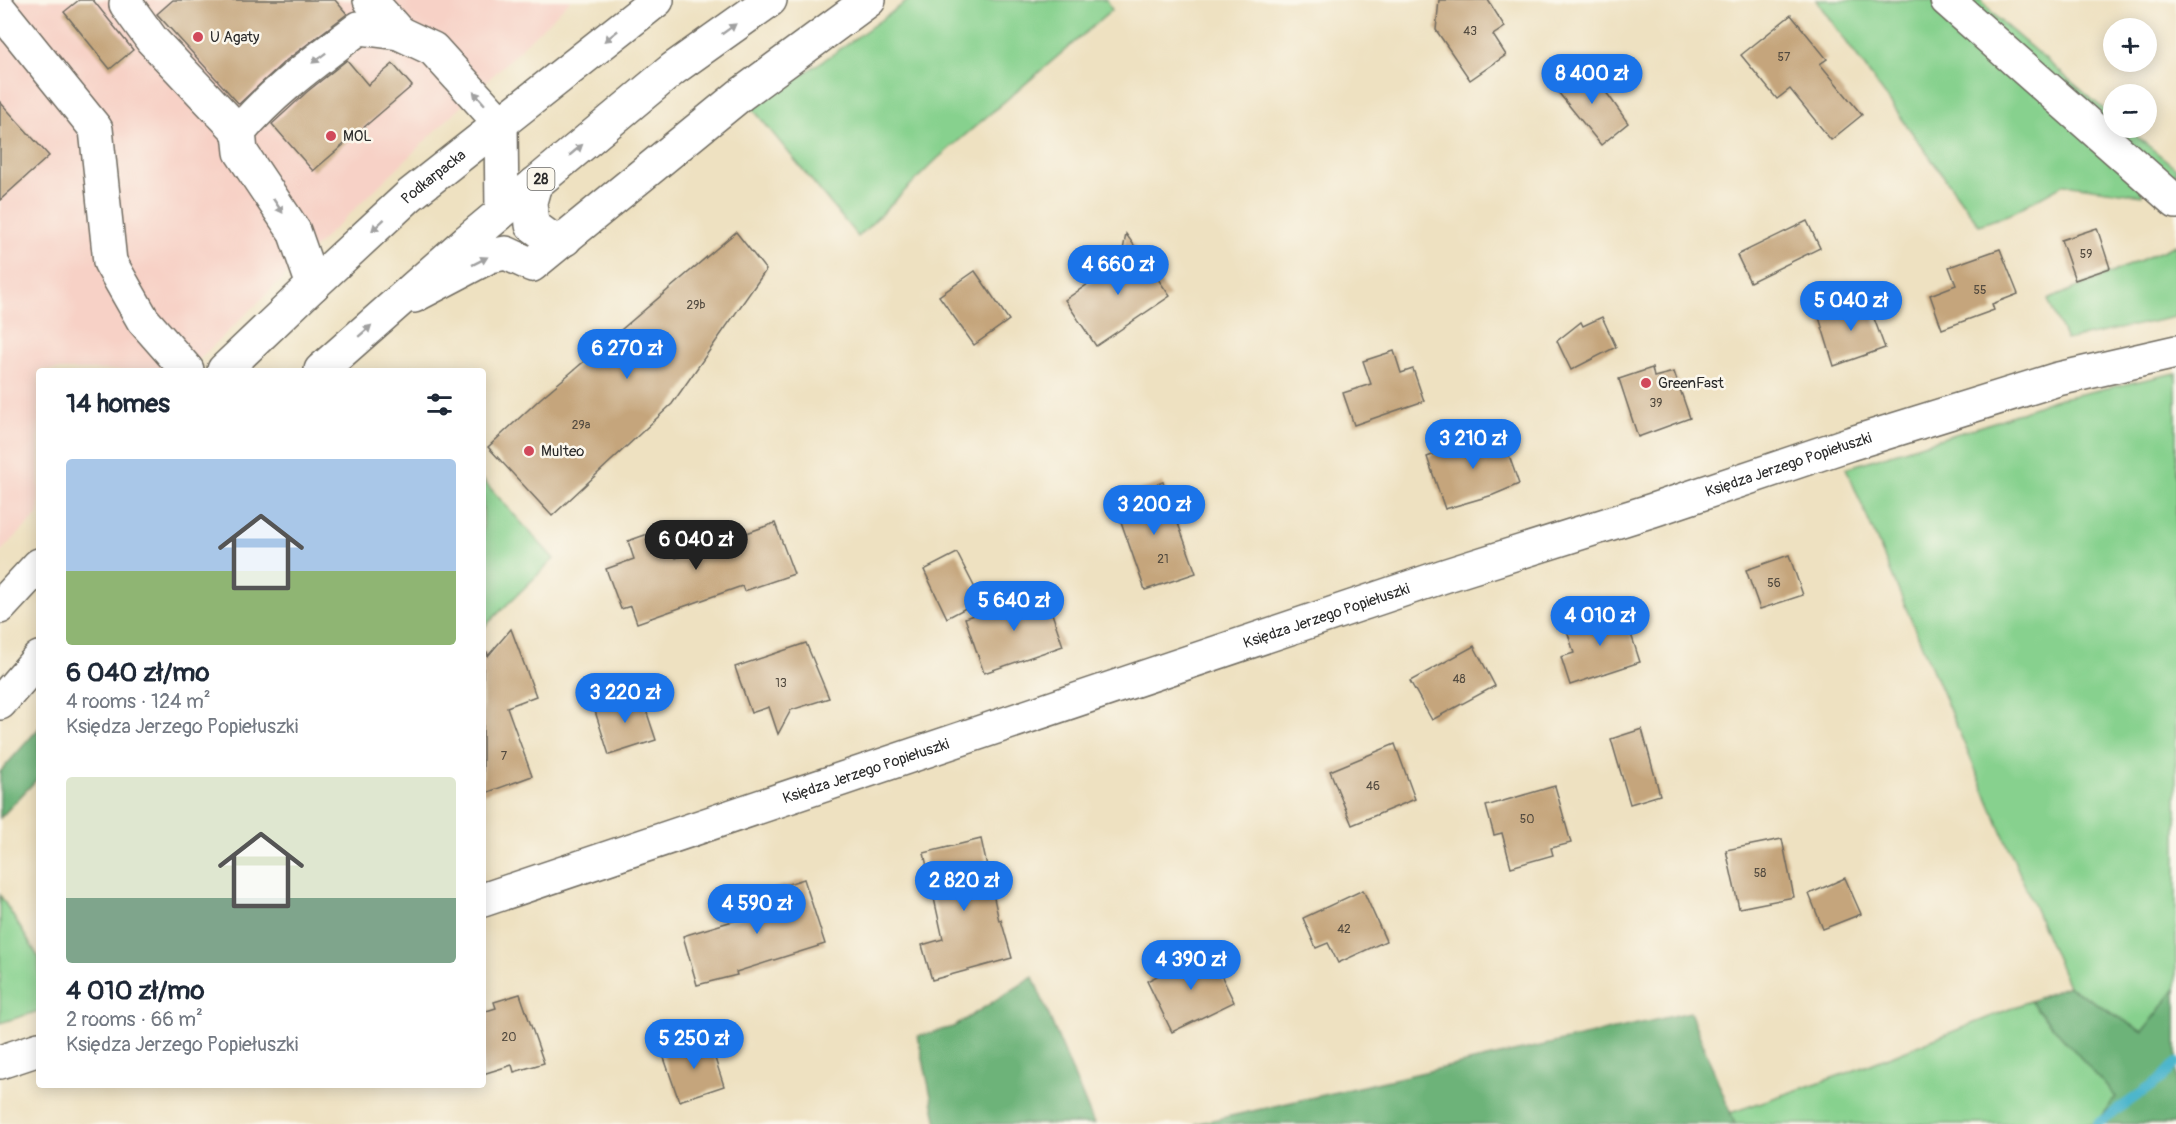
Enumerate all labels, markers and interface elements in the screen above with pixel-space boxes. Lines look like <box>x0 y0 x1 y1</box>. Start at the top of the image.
map controls <box>2103 18 2157 138</box>
button: + <box>2103 18 2157 72</box>
one-way arrow <box>721 23 737 35</box>
house number: 43 <box>1463 24 1477 39</box>
place label: U Agaty <box>210 28 260 47</box>
marker: U Agaty <box>191 30 205 44</box>
one-way arrow <box>603 30 619 43</box>
house number: 57 <box>1778 50 1791 65</box>
one-way arrow <box>312 52 327 64</box>
pin: 8 400 zł <box>1530 54 1654 105</box>
text: 8 400 zł <box>1555 61 1629 86</box>
button: − <box>2103 84 2157 138</box>
one-way arrow <box>473 91 486 106</box>
place label: MOL <box>343 127 372 146</box>
marker: MOL <box>324 129 338 143</box>
one-way arrow <box>568 143 584 156</box>
street label: Podkarpacka <box>397 145 469 208</box>
road number: 28 <box>528 168 554 190</box>
one-way arrow <box>272 198 283 215</box>
one-way arrow <box>371 218 386 231</box>
pin: 4 660 zł <box>1056 245 1180 296</box>
house number: 59 <box>2080 247 2092 262</box>
text: 4 660 zł <box>1082 252 1154 277</box>
one-way arrow <box>472 256 489 266</box>
pin: 5 040 zł <box>1789 281 1913 332</box>
house number: 55 <box>1973 283 1987 298</box>
text: 5 040 zł <box>1814 288 1888 313</box>
house number: 29b <box>687 298 705 313</box>
one-way arrow <box>357 324 372 338</box>
pin: 6 270 zł <box>565 329 689 380</box>
text: 6 270 zł <box>591 336 663 361</box>
place label: GreenFast <box>1658 374 1725 393</box>
marker: GreenFast <box>1639 376 1653 390</box>
text: 14 homes <box>66 388 170 420</box>
icon: filters <box>423 388 456 421</box>
house number: 39 <box>1650 396 1662 411</box>
house number: 29a <box>572 418 591 433</box>
pin: 3 210 zł <box>1411 419 1535 470</box>
text: 3 210 zł <box>1439 426 1507 451</box>
street label: Księdza Jerzego Popiełuszki <box>1703 428 1874 501</box>
place label: Multeo <box>541 442 584 461</box>
marker: Multeo <box>522 444 536 458</box>
pin: 3 200 zł <box>1092 485 1216 536</box>
text: 3 200 zł <box>1117 492 1191 517</box>
icon: home <box>207 498 315 606</box>
pin: 6 040 zł <box>634 520 758 571</box>
text: 6 040 zł <box>659 527 733 552</box>
house number: 21 <box>1157 552 1169 567</box>
house number: 56 <box>1767 576 1781 591</box>
street label: Księdza Jerzego Popiełuszki <box>1241 579 1412 653</box>
pin: 5 640 zł <box>952 581 1076 632</box>
text: 5 640 zł <box>978 588 1050 613</box>
pin: 4 010 zł <box>1538 596 1662 647</box>
text: 4 010 zł <box>1565 603 1635 628</box>
text: 6 040 zł/mo <box>66 657 209 689</box>
house number: 48 <box>1452 672 1466 687</box>
pin: 3 220 zł <box>563 673 687 724</box>
house number: 13 <box>775 676 787 691</box>
text: 3 220 zł <box>589 680 661 705</box>
text: 4 rooms · 124 m² <box>66 689 211 714</box>
text: Księdza Jerzego Popiełuszki <box>66 714 298 739</box>
street label: Księdza Jerzego Popiełuszki <box>780 734 952 808</box>
house number: 7 <box>501 749 508 764</box>
house number: 46 <box>1366 779 1380 794</box>
house number: 50 <box>1520 812 1534 827</box>
icon: home <box>207 816 315 924</box>
pin: 2 820 zł <box>902 861 1026 912</box>
house number: 58 <box>1754 866 1766 881</box>
text: 2 820 zł <box>929 868 999 893</box>
pin: 4 590 zł <box>695 884 819 935</box>
text: 4 590 zł <box>722 891 792 916</box>
house number: 42 <box>1337 922 1351 937</box>
pin: 4 390 zł <box>1129 940 1253 991</box>
text: 4 390 zł <box>1156 947 1226 972</box>
text: 4 010 zł/mo <box>66 975 204 1007</box>
text: 2 rooms · 66 m² <box>66 1007 203 1032</box>
pin: 5 250 zł <box>632 1019 756 1070</box>
text: 5 250 zł <box>659 1026 729 1051</box>
house number: 20 <box>502 1030 516 1045</box>
text: Księdza Jerzego Popiełuszki <box>66 1032 298 1057</box>

